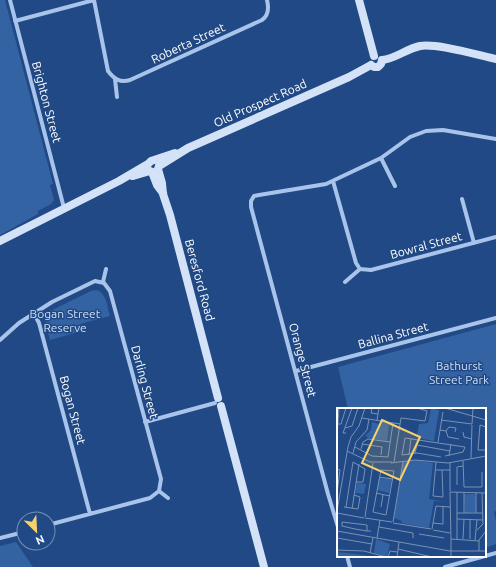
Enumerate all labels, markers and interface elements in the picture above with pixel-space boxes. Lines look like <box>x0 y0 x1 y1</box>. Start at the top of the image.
street label: Roberta Street <box>149 20 227 66</box>
street label: Brighton Street <box>30 60 64 144</box>
street label: Old Prospect Road <box>211 77 309 129</box>
street label: Bowral Street <box>389 229 464 261</box>
street label: Beresford Road <box>183 238 217 322</box>
park label: Bogan Street Reserve <box>30 307 101 334</box>
street label: Ballina Street <box>356 319 430 351</box>
street label: Orange Street <box>287 321 319 399</box>
street label: Darling Street <box>129 344 161 420</box>
park label: Bathurst Street Park <box>429 359 489 386</box>
street label: Bogan Street <box>58 374 89 446</box>
inset map <box>337 408 486 557</box>
north arrow <box>16 511 56 551</box>
text: N <box>34 533 46 547</box>

